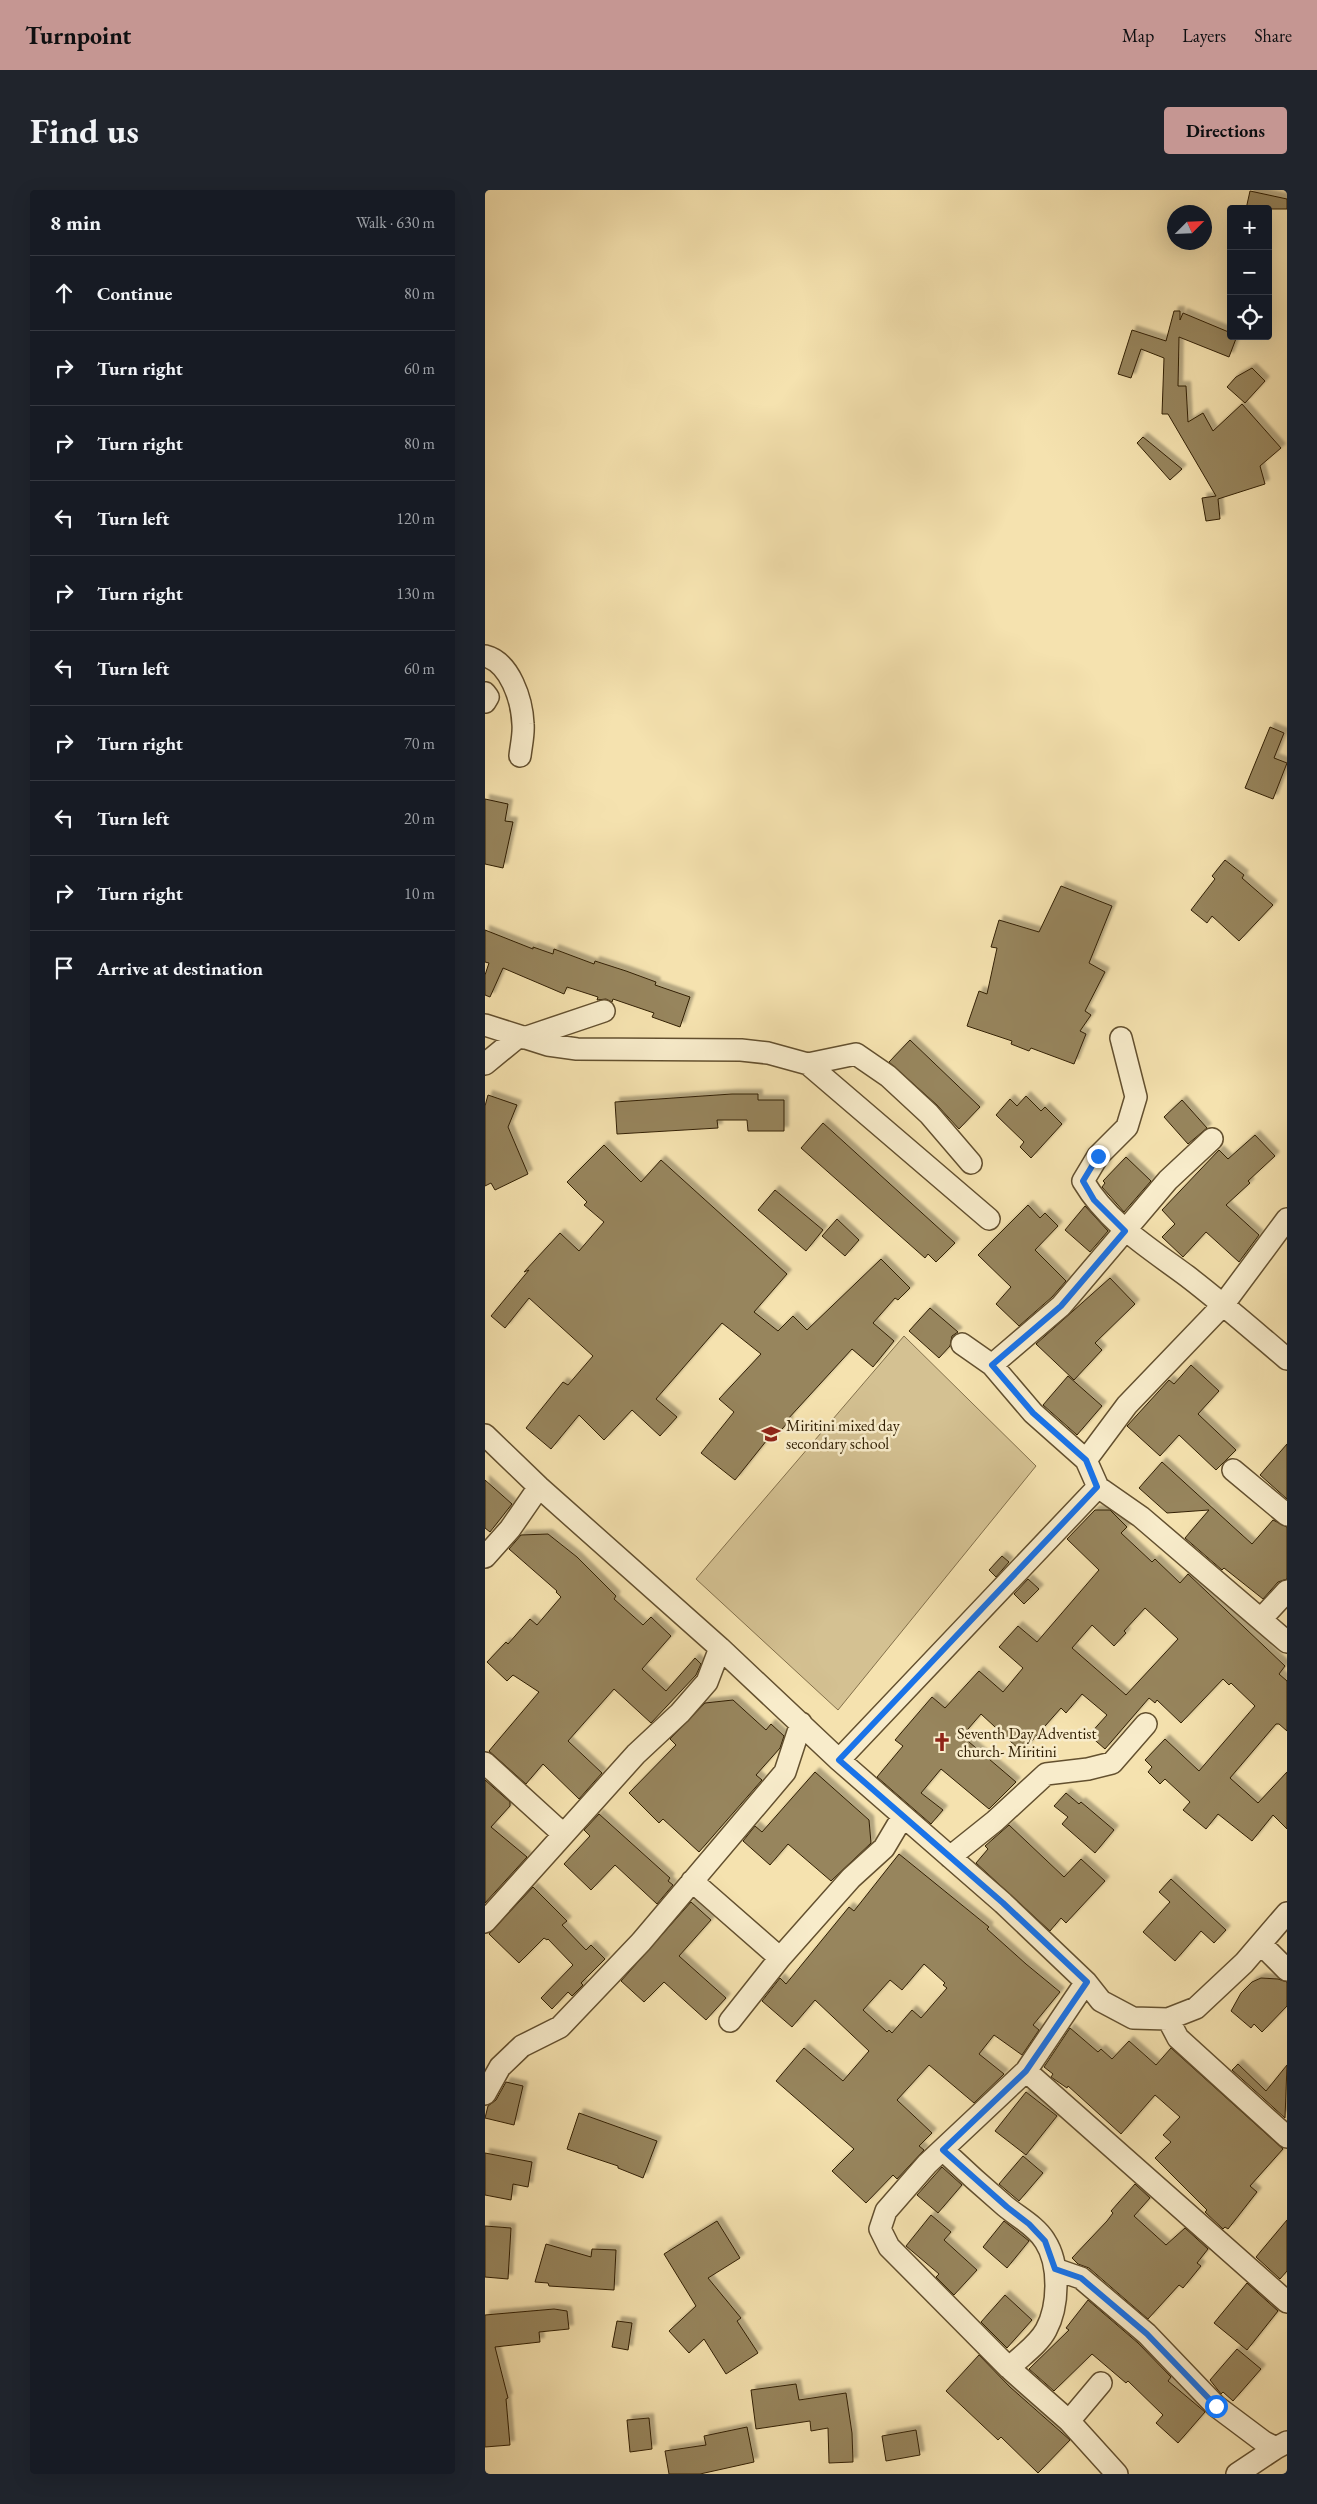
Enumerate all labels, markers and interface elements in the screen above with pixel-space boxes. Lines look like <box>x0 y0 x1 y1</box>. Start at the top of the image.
text: Turnpoint <box>25 20 131 51</box>
text: Map <box>1122 24 1154 47</box>
text: Layers <box>1182 24 1226 47</box>
text: Share <box>1254 24 1292 47</box>
button: Directions <box>1164 107 1287 154</box>
text: Find us <box>30 108 139 153</box>
north arrow <box>1167 205 1212 250</box>
map controls <box>1227 205 1272 340</box>
button: + <box>1227 205 1272 250</box>
text: 8 min <box>50 209 101 236</box>
text: Walk · 630 m <box>356 212 435 233</box>
button: − <box>1227 250 1272 295</box>
icon: ahead <box>50 279 78 307</box>
text: Continue <box>97 281 172 306</box>
text: 80 m <box>404 283 435 304</box>
button: locate <box>1227 295 1272 340</box>
icon: right <box>50 354 78 382</box>
text: Turn right <box>97 356 183 381</box>
text: 60 m <box>404 358 435 379</box>
icon: right <box>50 429 78 457</box>
text: Turn right <box>97 431 183 456</box>
text: 80 m <box>404 433 435 454</box>
icon: left <box>50 504 78 532</box>
text: Turn left <box>97 506 169 531</box>
text: 120 m <box>396 508 435 529</box>
icon: right <box>50 579 78 607</box>
text: Turn right <box>97 581 183 606</box>
text: 130 m <box>396 583 435 604</box>
icon: left <box>50 654 78 682</box>
text: Turn left <box>97 656 169 681</box>
text: 60 m <box>404 658 435 679</box>
icon: right <box>50 729 78 757</box>
text: Turn right <box>97 731 183 756</box>
text: 70 m <box>404 733 435 754</box>
icon: left <box>50 804 78 832</box>
text: Turn left <box>97 806 169 831</box>
text: 20 m <box>404 808 435 829</box>
icon: right <box>50 879 78 907</box>
text: Turn right <box>97 881 183 906</box>
text: 10 m <box>404 883 435 904</box>
icon: arrive <box>50 954 78 982</box>
text: Arrive at destination <box>97 956 263 981</box>
route end <box>1087 1145 1110 1168</box>
place label: Miritini mixed day secondary school <box>786 1415 901 1454</box>
school or university icon: Miritini mixed day secondary school <box>760 1423 782 1445</box>
place label: Seventh Day Adventist church- Miritini <box>957 1723 1097 1762</box>
church icon: Seventh Day Adventist church- Miritini <box>931 1731 953 1753</box>
route start <box>1205 2395 1228 2418</box>

